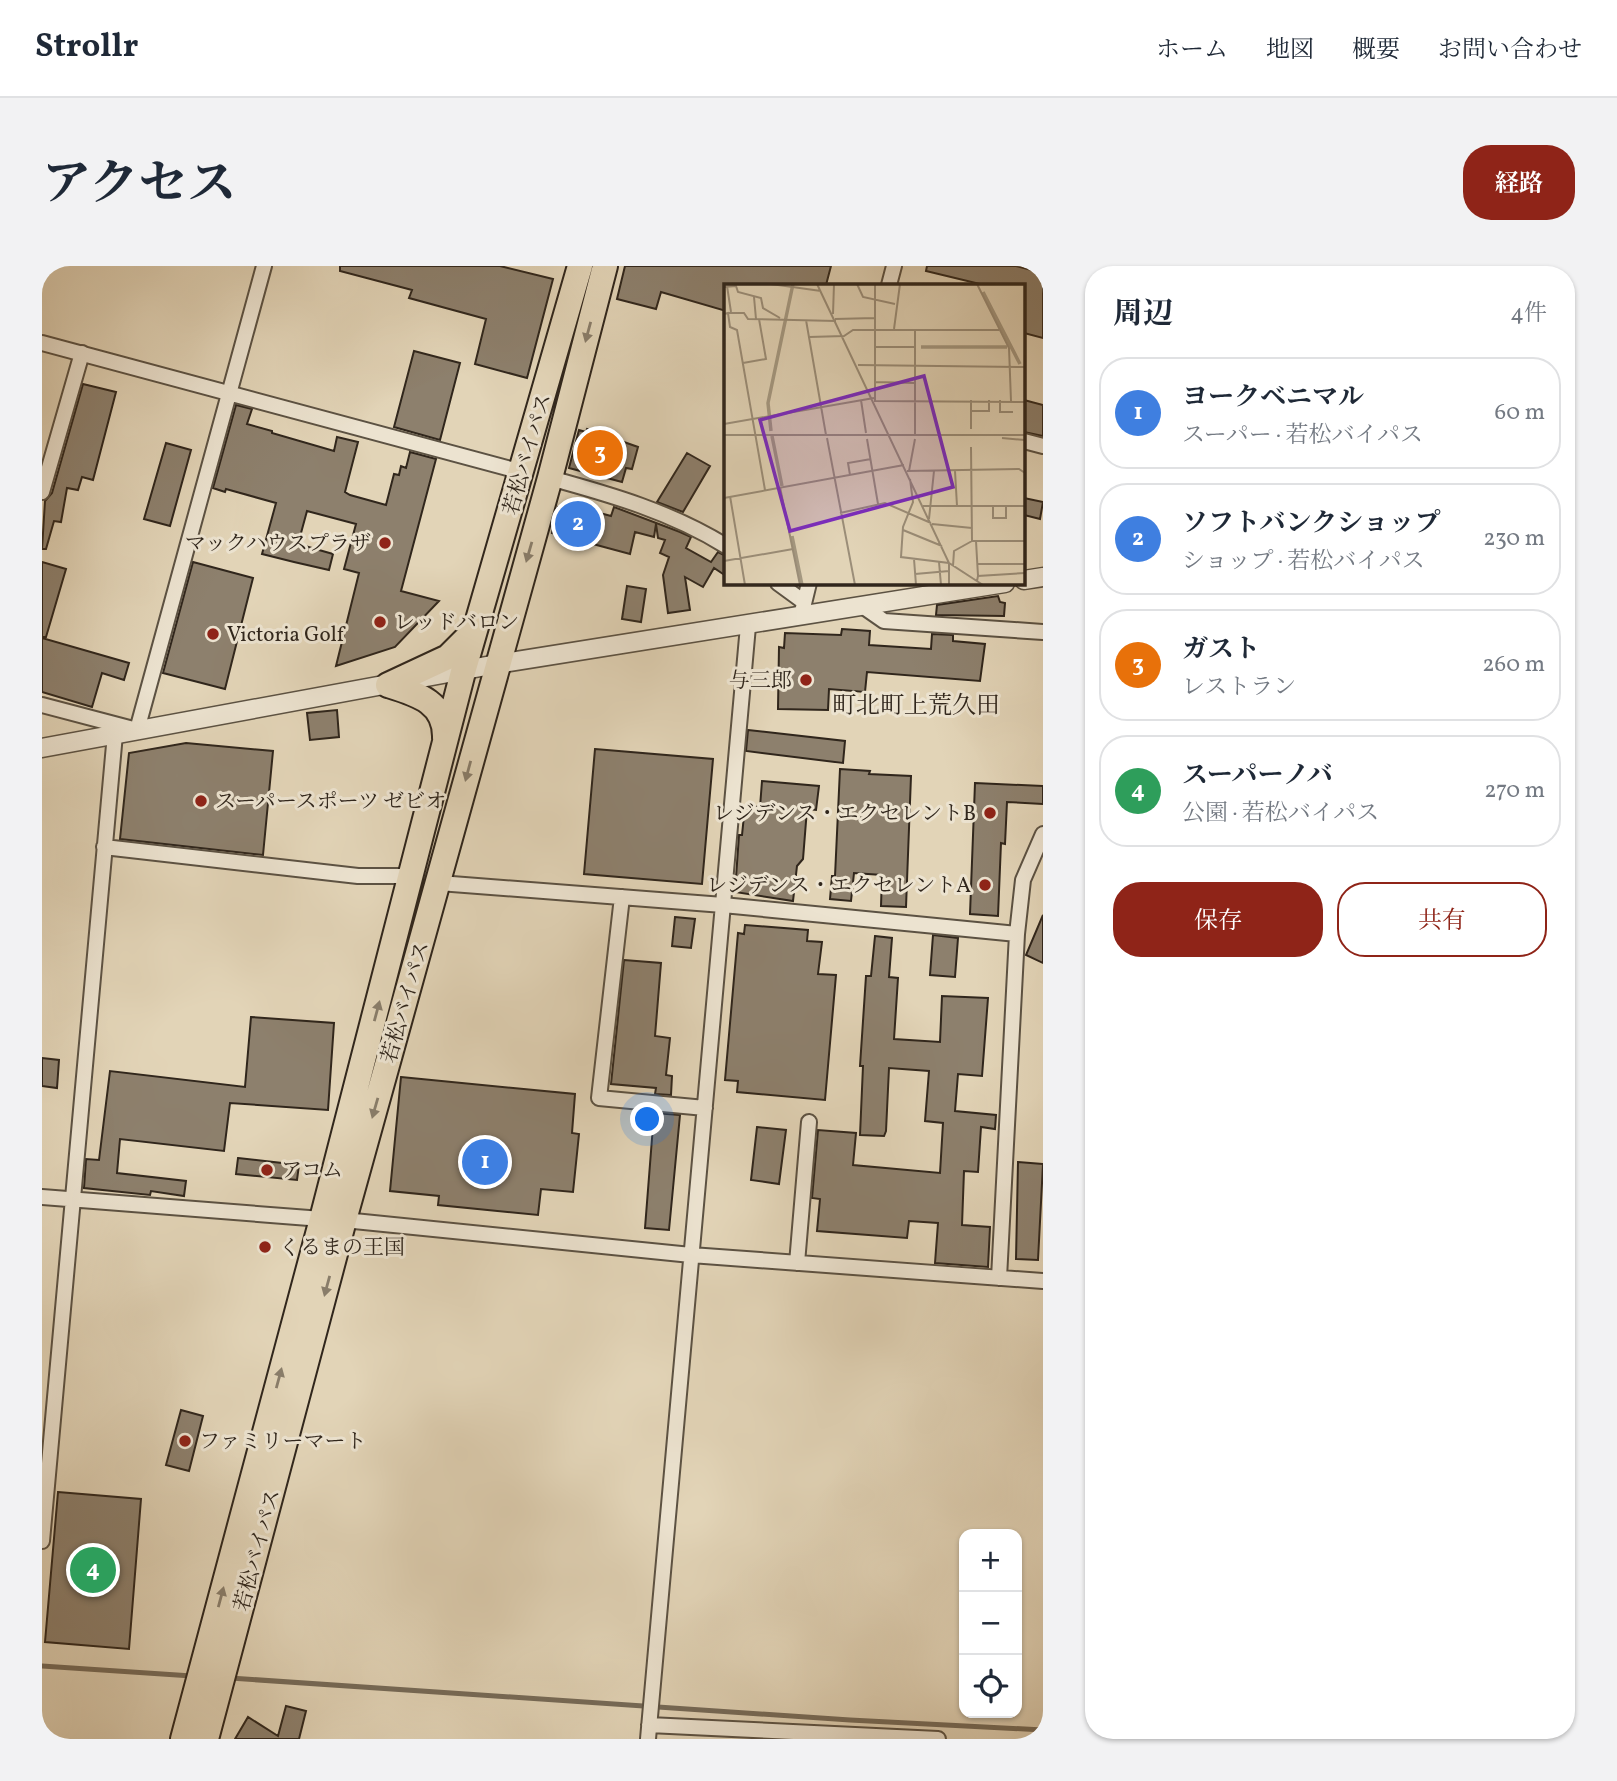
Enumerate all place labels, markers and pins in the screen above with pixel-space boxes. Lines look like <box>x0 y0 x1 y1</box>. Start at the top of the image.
pin: 3 <box>577 427 623 479</box>
pin: 2 <box>555 498 601 550</box>
place label: マックハウスプラザ <box>185 530 371 559</box>
marker: マックハウスプラザ <box>377 535 393 551</box>
place label: レッドバロン <box>394 609 519 638</box>
marker: レッドバロン <box>372 614 388 630</box>
place label: Victoria Golf <box>227 621 346 650</box>
marker: Victoria Golf <box>205 626 221 642</box>
place label: 与三郎 <box>729 667 792 696</box>
marker: 与三郎 <box>798 672 814 688</box>
place label: スーパースポーツ ゼビオ <box>215 788 446 817</box>
marker: スーパースポーツ ゼビオ <box>193 793 209 809</box>
place label: レジデンス・エクセレントB <box>713 800 976 829</box>
marker: レジデンス・エクセレントB <box>982 805 998 821</box>
place label: レジデンス・エクセレントA <box>706 872 971 901</box>
marker: レジデンス・エクセレントA <box>977 877 993 893</box>
pin: 1 <box>462 1136 508 1188</box>
place label: アコム <box>281 1157 343 1186</box>
marker: アコム <box>259 1162 275 1178</box>
place label: くるまの王国 <box>279 1234 405 1263</box>
marker: くるまの王国 <box>257 1239 273 1255</box>
place label: ファミリーマート <box>199 1428 367 1457</box>
marker: ファミリーマート <box>177 1433 193 1449</box>
pin: 4 <box>70 1544 116 1596</box>

